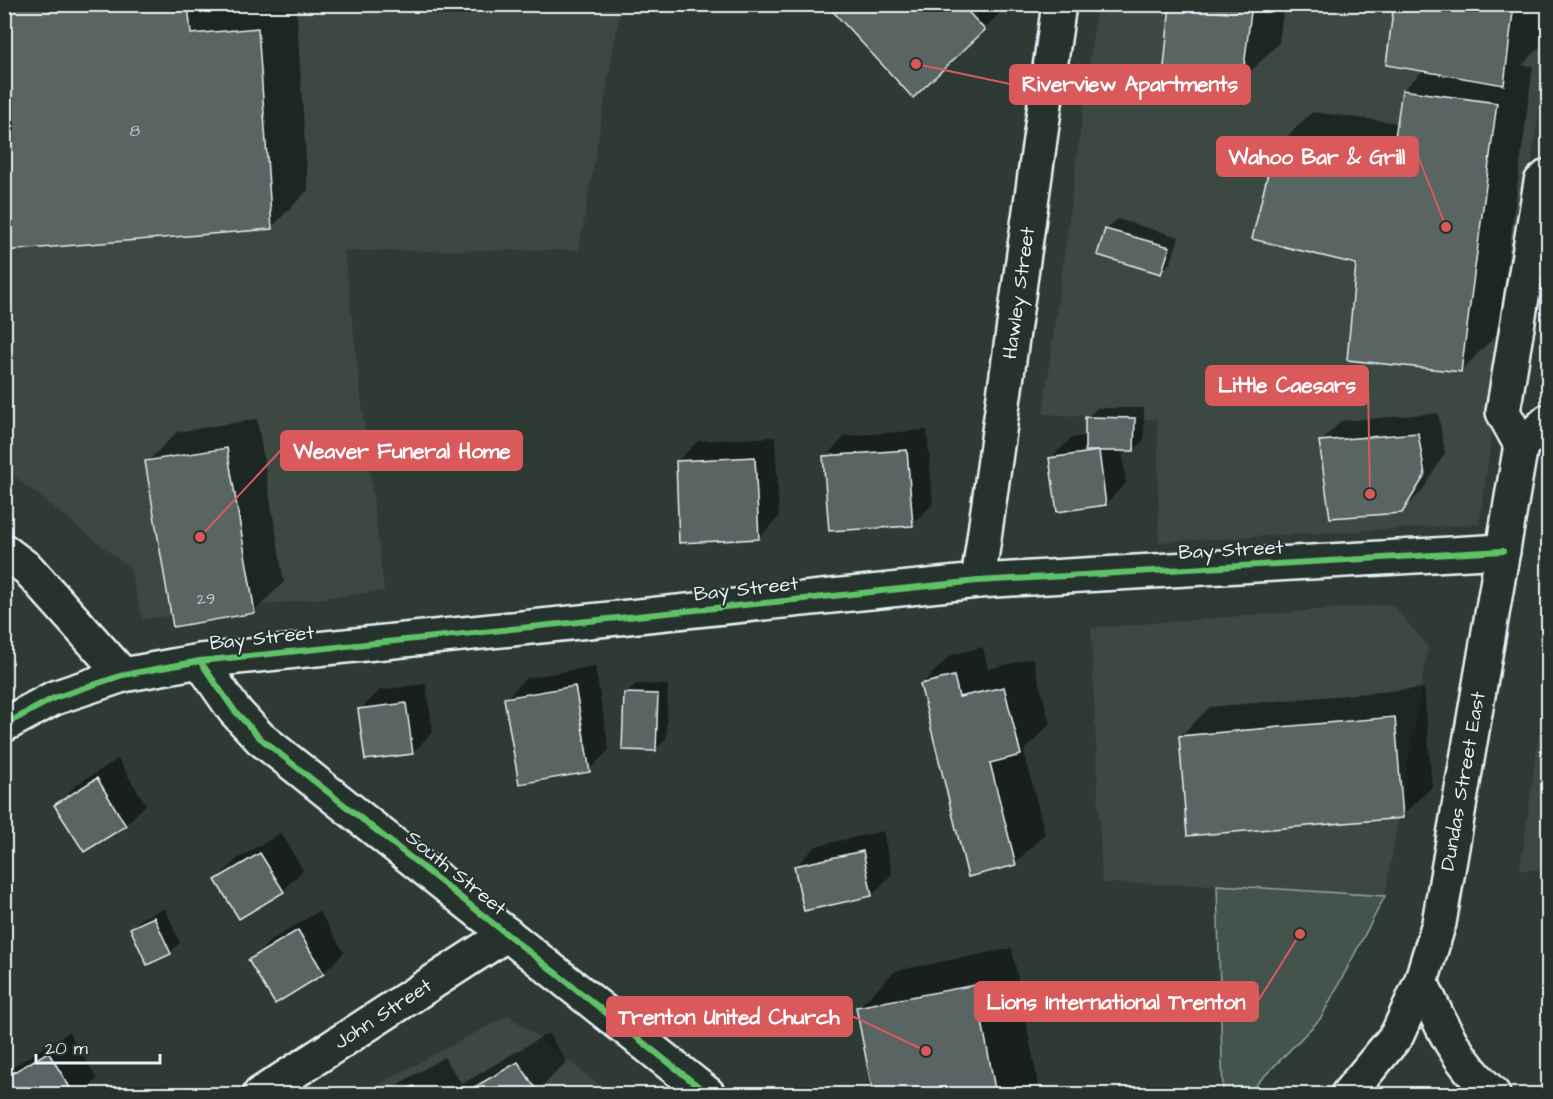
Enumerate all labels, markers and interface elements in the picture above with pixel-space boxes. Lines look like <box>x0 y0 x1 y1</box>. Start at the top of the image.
callout: Riverview Apartments <box>1010 65 1250 104</box>
text: Riverview Apartments <box>1022 70 1238 100</box>
house number: 8 <box>130 120 140 142</box>
callout: Wahoo Bar & Grill <box>1217 137 1418 176</box>
text: Wahoo Bar & Grill <box>1228 143 1406 172</box>
street label: Hawley Street <box>996 225 1043 361</box>
callout: Little Caesars <box>1206 366 1368 405</box>
text: Little Caesars <box>1218 371 1356 400</box>
callout: Weaver Funeral Home <box>281 431 522 470</box>
text: Weaver Funeral Home <box>292 437 511 466</box>
street label: Bay Street <box>1178 533 1284 568</box>
street label: Bay Street <box>692 570 800 609</box>
house number: 29 <box>197 588 215 610</box>
street label: Bay Street <box>208 619 316 658</box>
street label: Dundas Street East <box>1433 689 1493 873</box>
street label: South Street <box>400 824 512 922</box>
street label: John Street <box>329 972 437 1056</box>
callout: Lions International Trenton <box>975 982 1258 1021</box>
text: Lions International Trenton <box>987 988 1246 1017</box>
callout: Trenton United Church <box>607 997 852 1036</box>
text: Trenton United Church <box>617 1003 840 1032</box>
scale bar <box>36 1027 160 1065</box>
text: 20 m <box>45 1036 88 1061</box>

